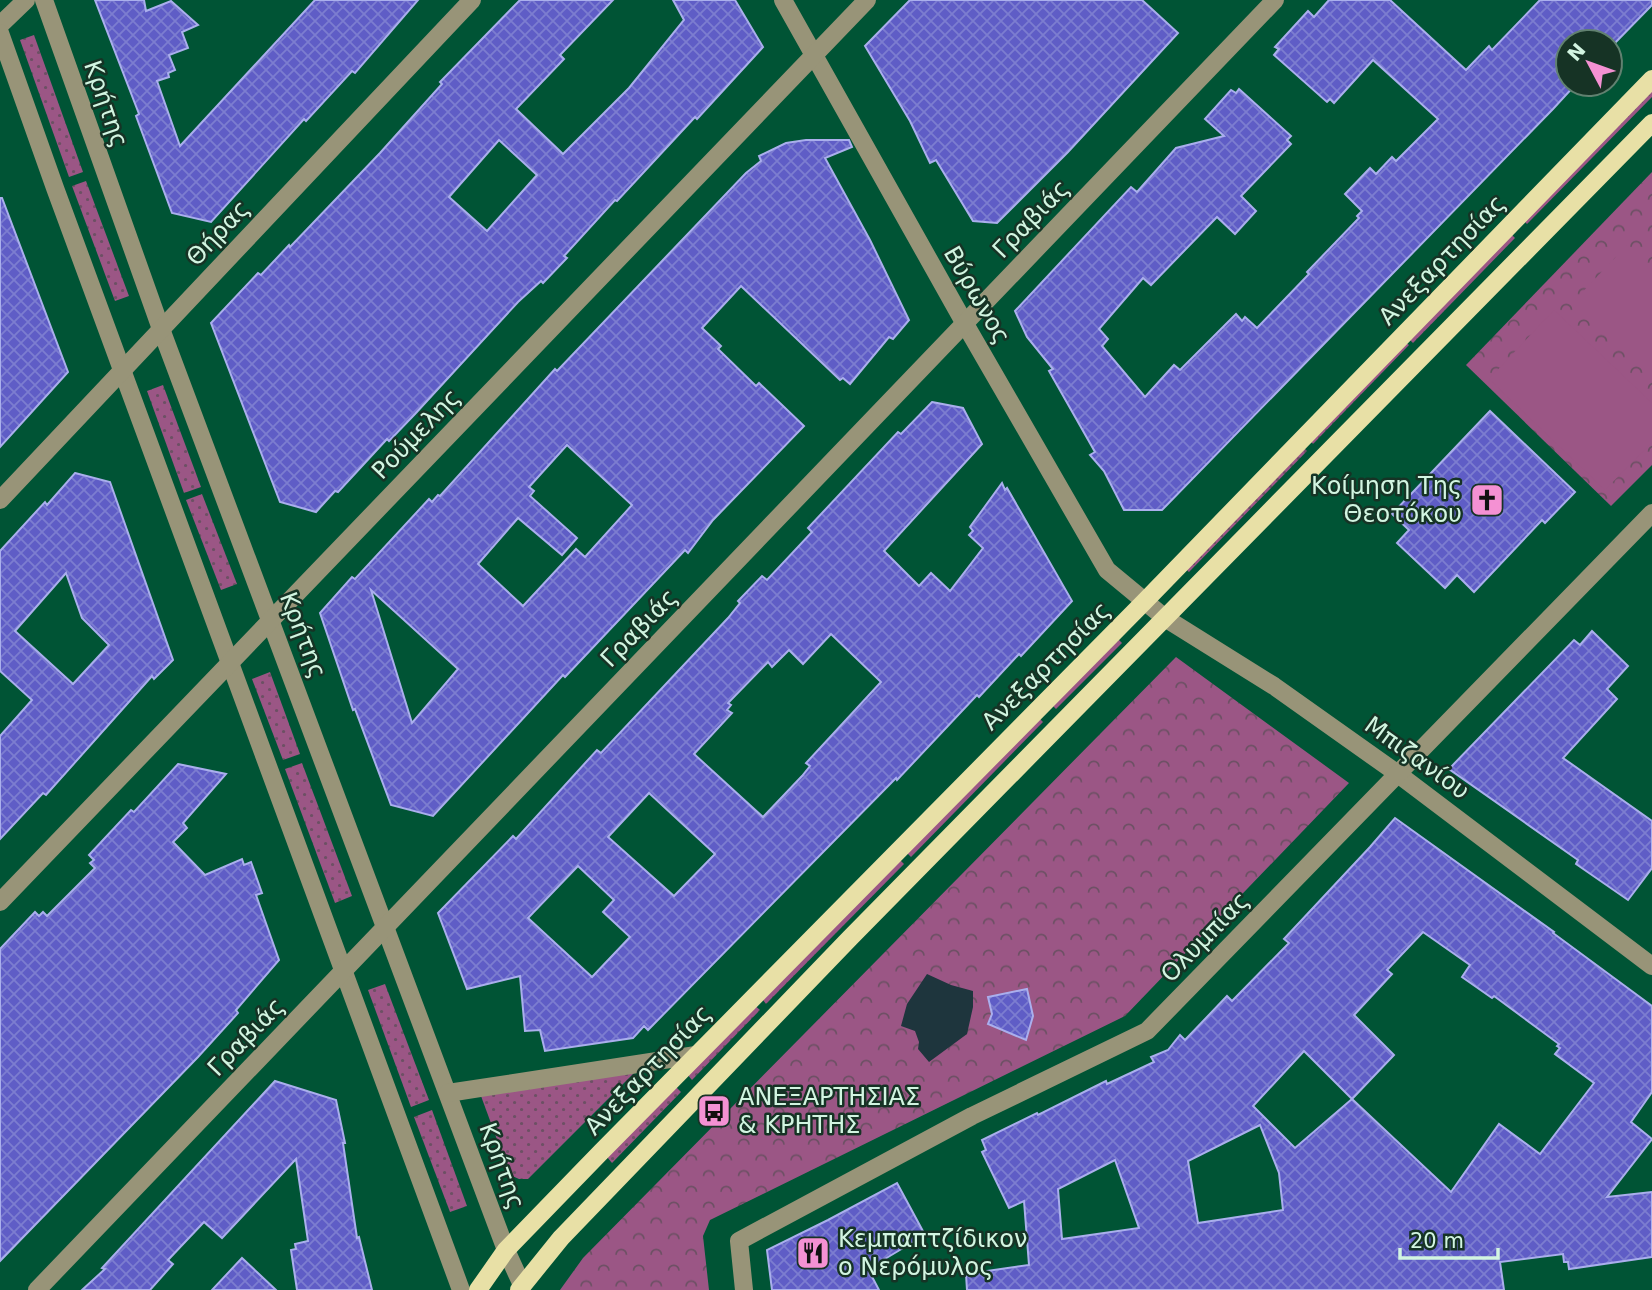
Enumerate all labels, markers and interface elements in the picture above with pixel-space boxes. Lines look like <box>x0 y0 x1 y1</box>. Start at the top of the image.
north arrow <box>1554 28 1624 98</box>
text: N <box>1563 39 1590 65</box>
street label: Κρήτης <box>78 57 134 151</box>
street label: Γραβιάς <box>987 174 1075 264</box>
street label: Ανεξαρτησίας <box>1373 189 1511 331</box>
street label: Θήρας <box>181 194 255 272</box>
street label: Βύρωνος <box>938 241 1016 349</box>
street label: Ρούμελης <box>366 383 466 485</box>
place label: Κοίμηση Της Θεοτόκου <box>1311 472 1462 528</box>
church icon: Κοίμηση Της Θεοτόκου <box>1468 481 1506 519</box>
street label: Γραβιάς <box>595 583 683 673</box>
street label: Κρήτης <box>274 588 332 682</box>
street label: Ανεξαρτησίας <box>976 596 1116 736</box>
street label: Μπιζανίου <box>1359 711 1475 805</box>
street label: Ολυμπίας <box>1155 886 1255 988</box>
street label: Γραβιάς <box>202 992 290 1082</box>
street label: Ανεξαρτησίας <box>579 999 717 1141</box>
place label: ΑΝΕΞΑΡΤΗΣΙΑΣ & ΚΡΗΤΗΣ <box>738 1083 920 1139</box>
bus stop icon: ΑΝΕΞΑΡΤΗΣΙΑΣ & ΚΡΗΤΗΣ <box>695 1092 733 1130</box>
street label: Κρήτης <box>473 1119 531 1213</box>
scale bar <box>1400 1216 1498 1260</box>
place label: Κεμπαπτζίδικον ο Νερόμυλος <box>838 1225 1027 1281</box>
text: 20 m <box>1410 1229 1464 1253</box>
restaurant icon: Κεμπαπτζίδικον ο Νερόμυλος <box>794 1234 832 1272</box>

